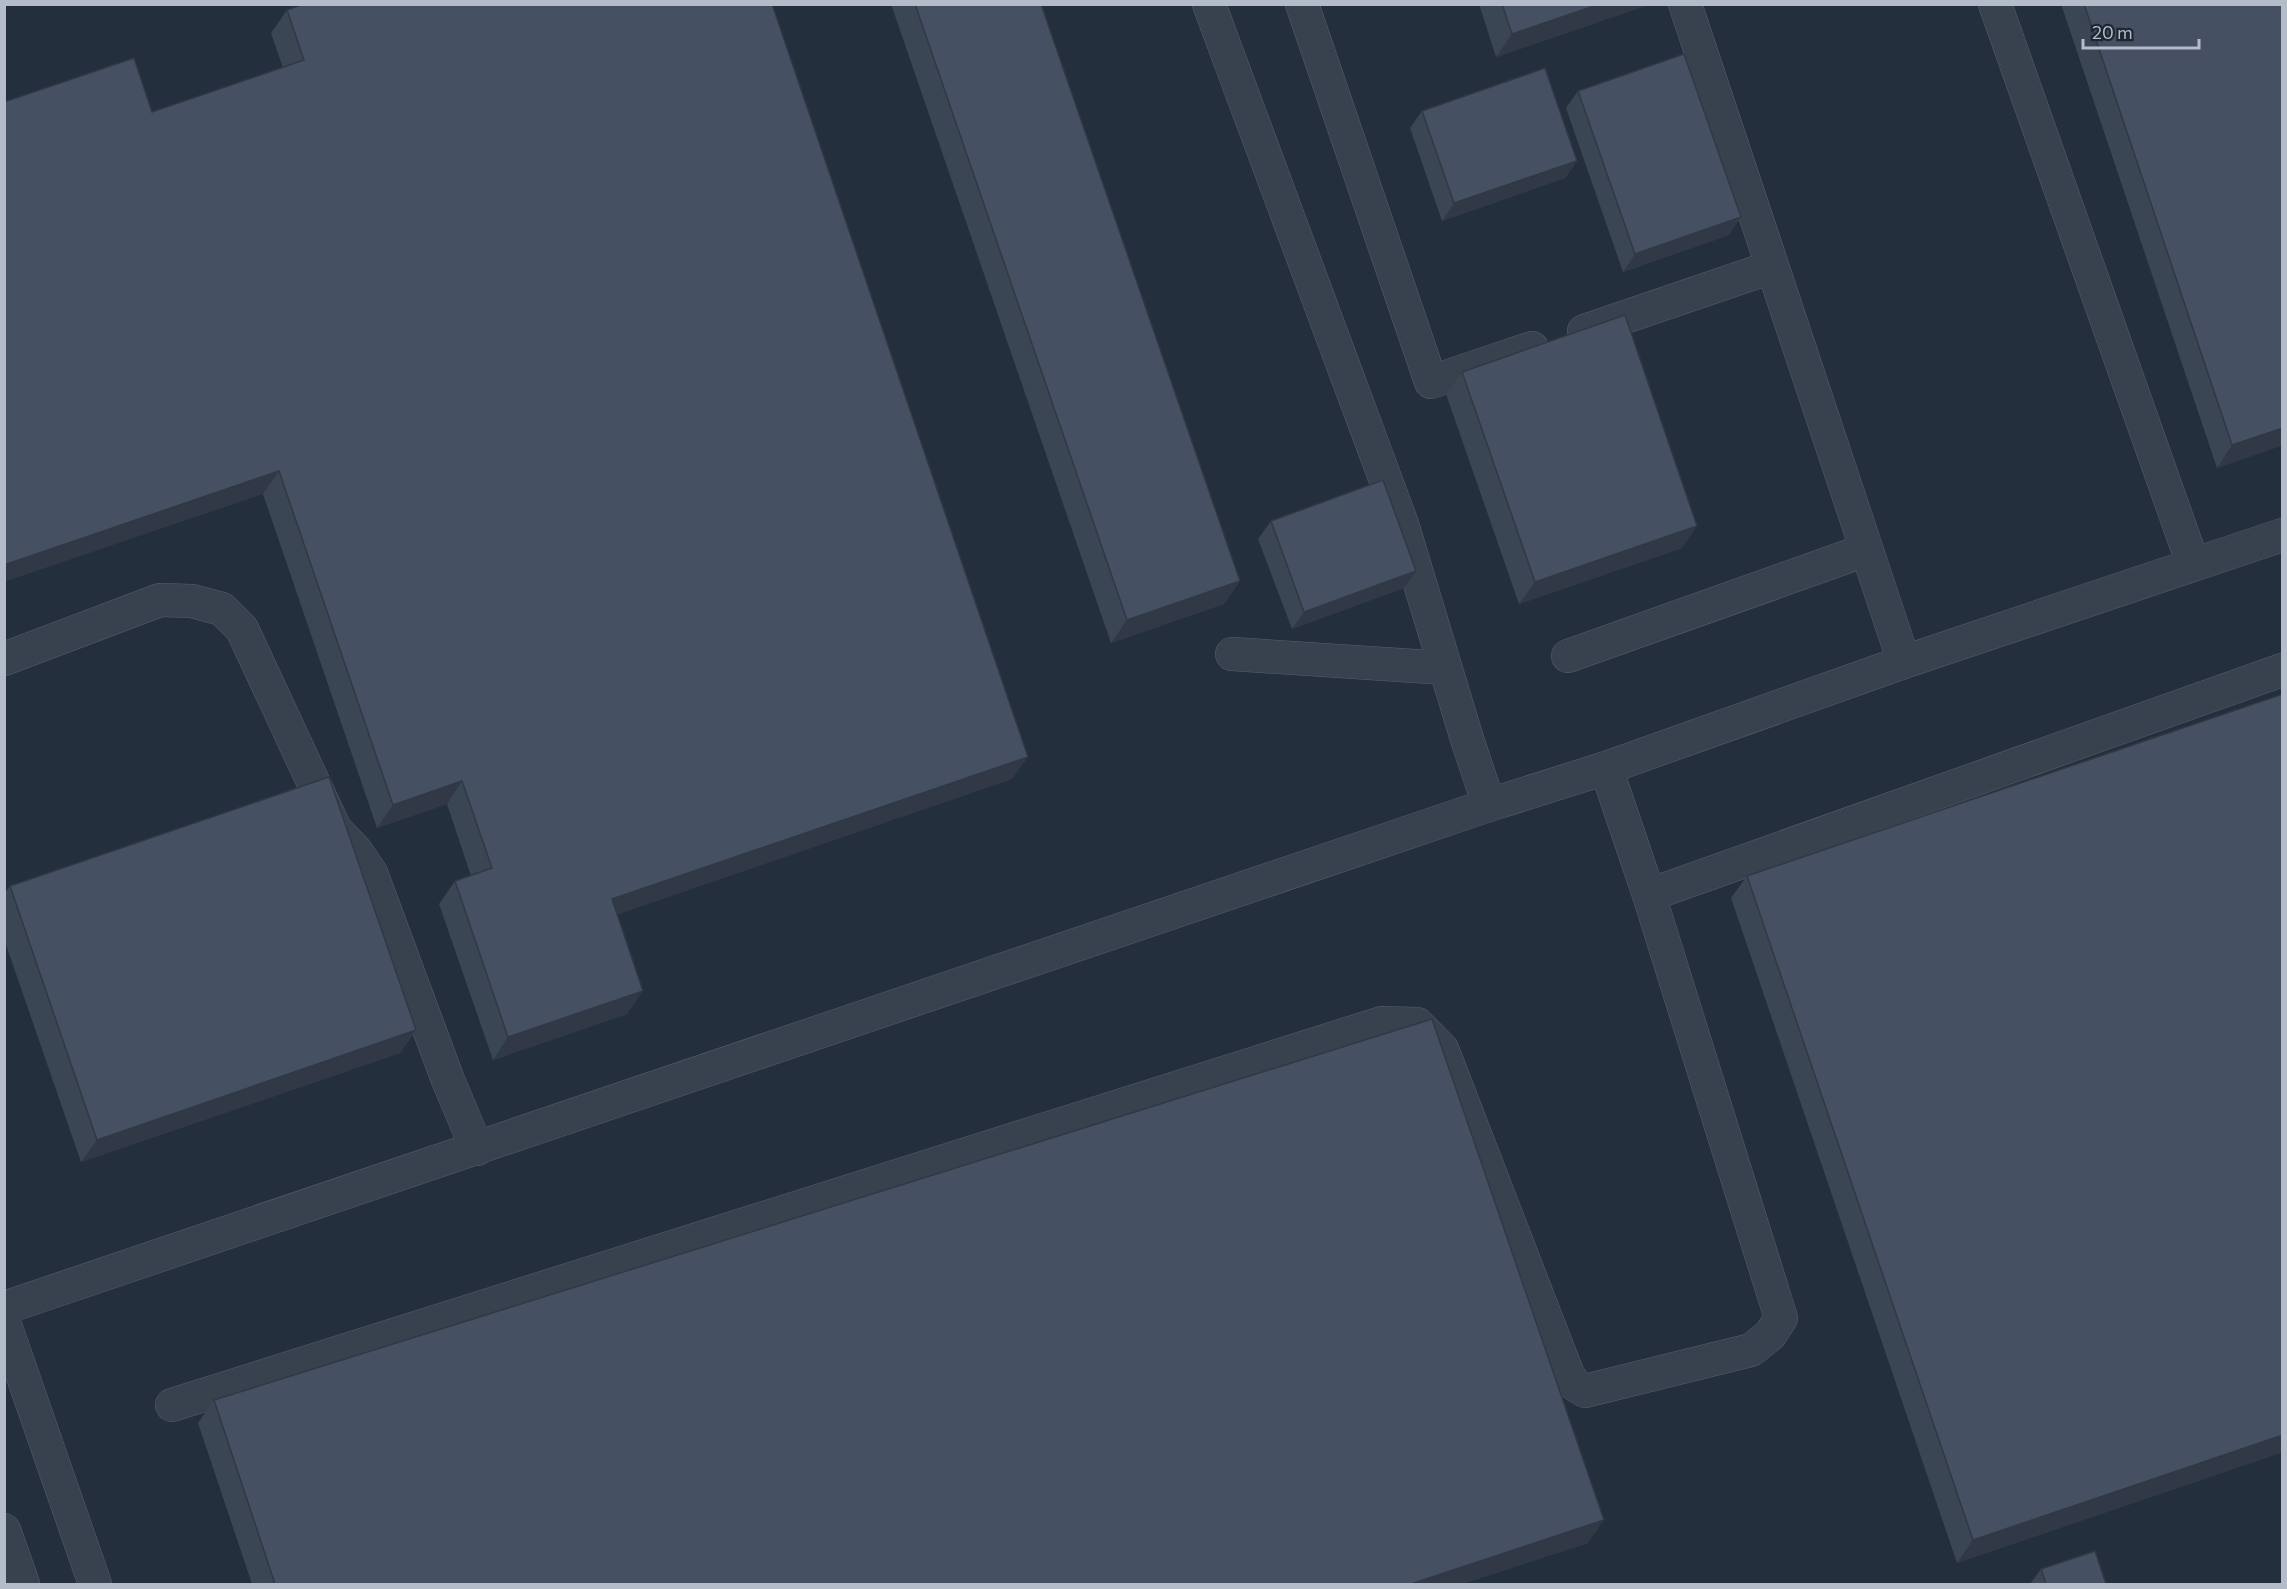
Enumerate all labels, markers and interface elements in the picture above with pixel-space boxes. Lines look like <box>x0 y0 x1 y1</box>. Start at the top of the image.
scale bar <box>2083 12 2198 50</box>
text: 20 m <box>2092 21 2133 43</box>

